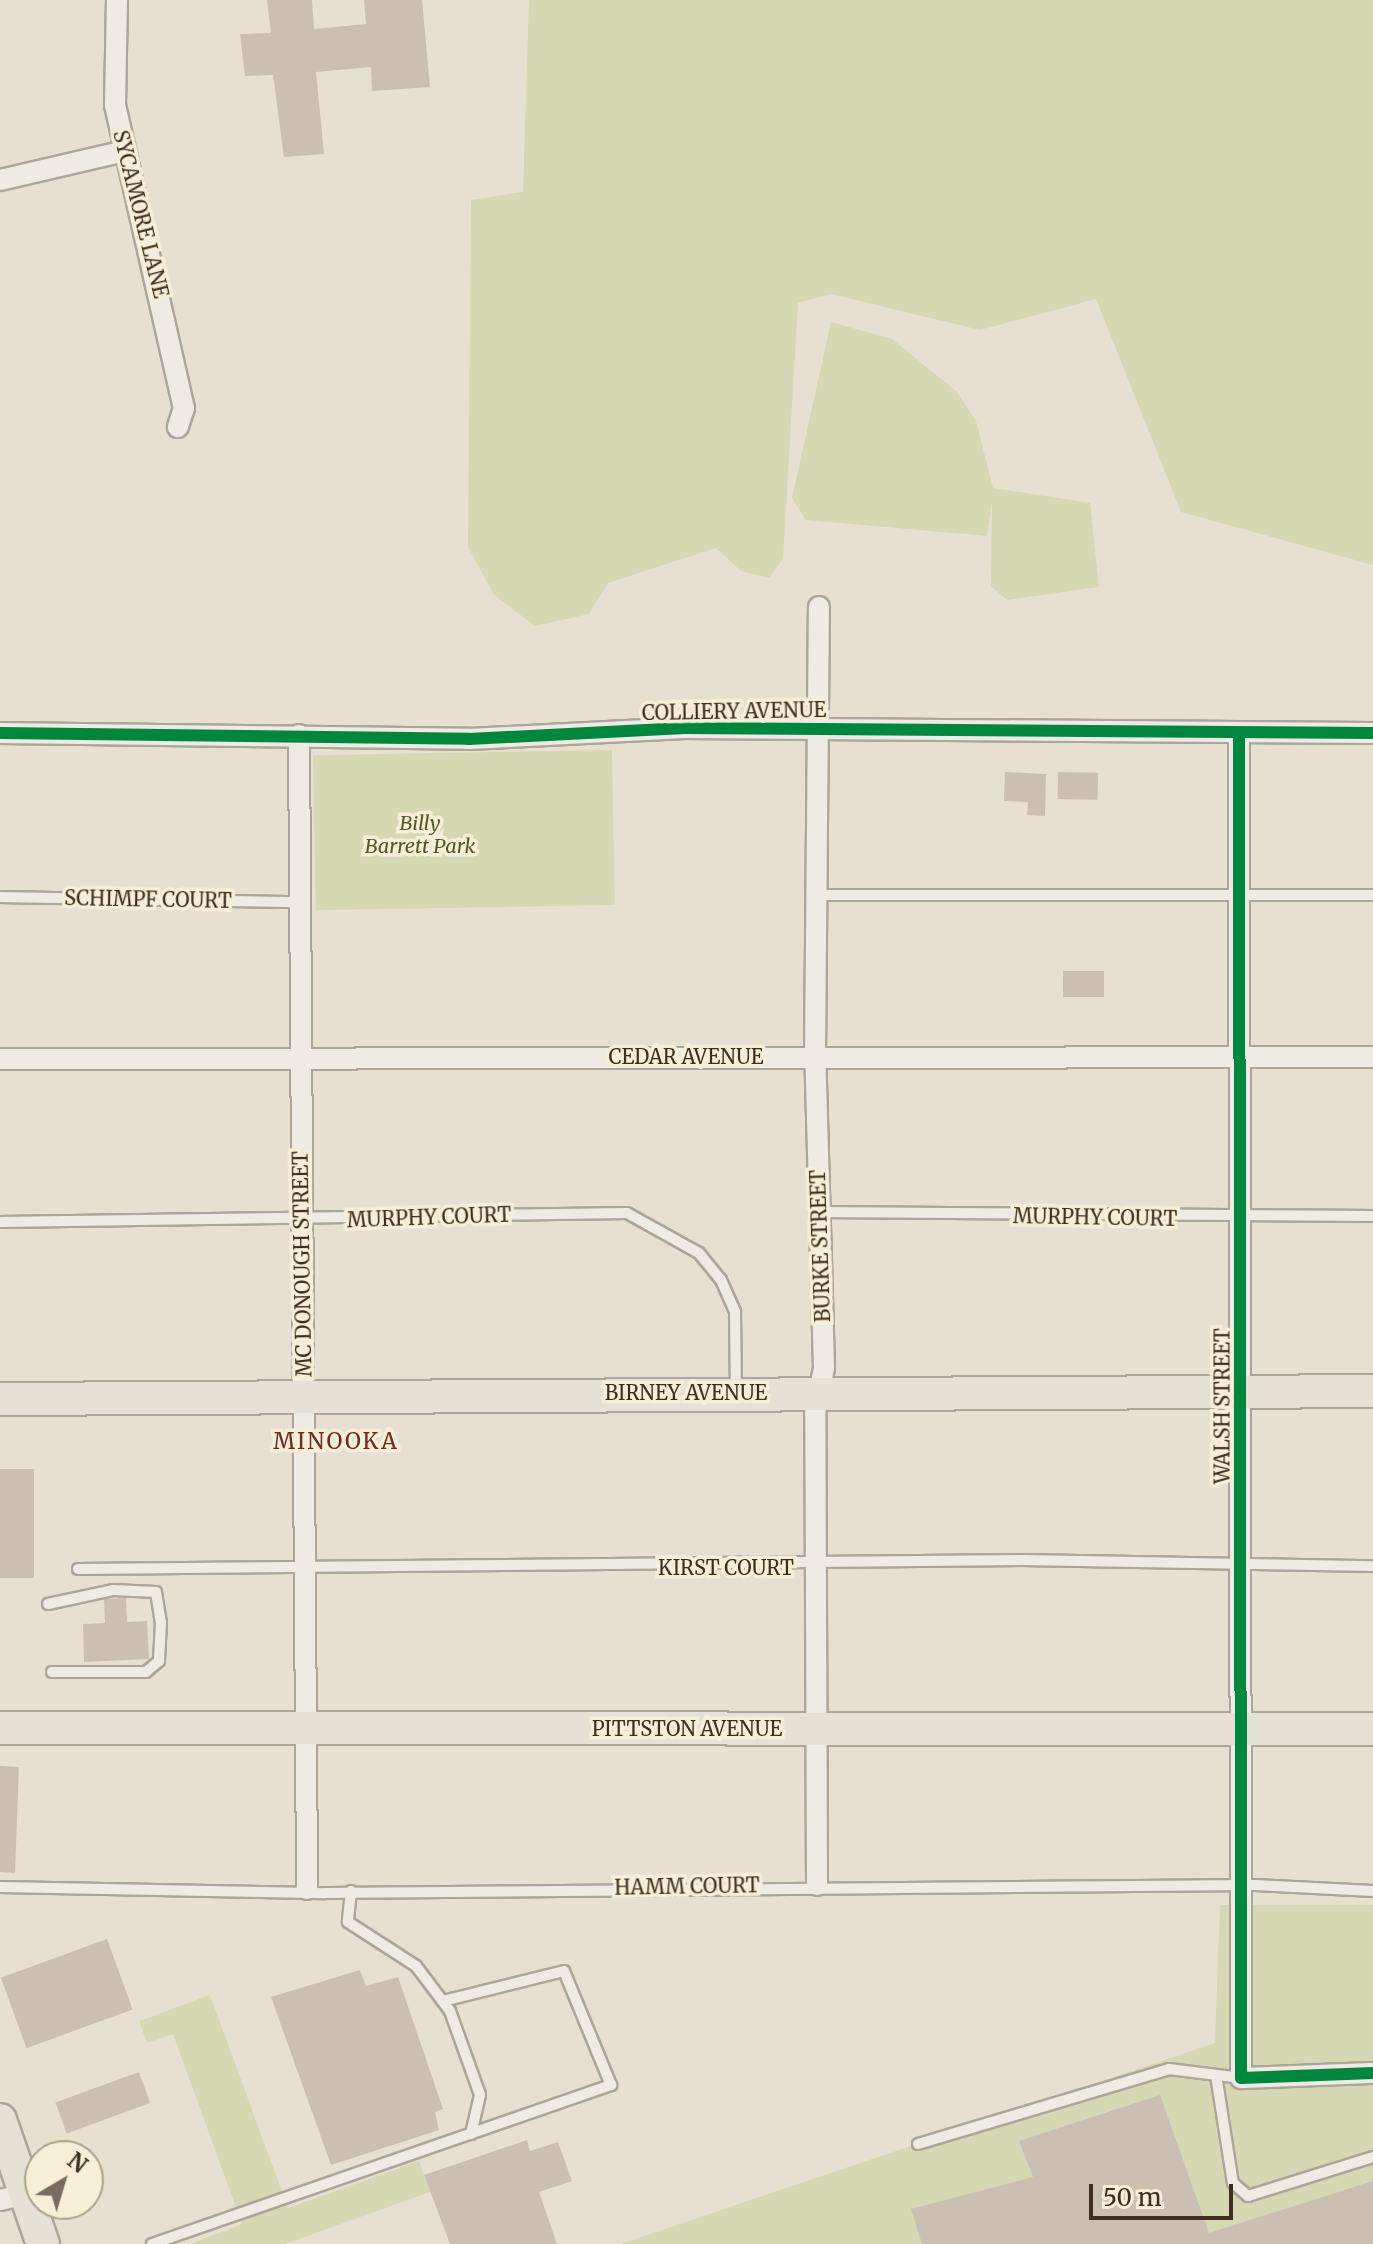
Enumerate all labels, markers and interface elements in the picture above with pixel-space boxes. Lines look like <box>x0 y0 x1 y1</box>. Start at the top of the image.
street label: SYCAMORE LANE <box>109 128 173 300</box>
street label: COLLIERY AVENUE <box>642 697 826 725</box>
park label: Billy Barrett Park <box>365 811 475 858</box>
street label: SCHIMPF COURT <box>64 886 232 912</box>
street label: CEDAR AVENUE <box>609 1044 763 1068</box>
street label: MC DONOUGH STREET <box>288 1151 316 1377</box>
street label: BURKE STREET <box>805 1169 835 1323</box>
street label: MURPHY COURT <box>346 1202 512 1232</box>
street label: MURPHY COURT <box>1013 1204 1177 1230</box>
street label: WALSH STREET <box>1210 1328 1234 1484</box>
street label: BIRNEY AVENUE <box>605 1380 767 1404</box>
district label: MINOOKA <box>273 1429 399 1455</box>
street label: KIRST COURT <box>658 1555 794 1579</box>
street label: PITTSTON AVENUE <box>592 1716 782 1740</box>
street label: HAMM COURT <box>614 1873 760 1899</box>
north arrow <box>24 2140 104 2220</box>
text: N <box>62 2146 93 2179</box>
scale bar <box>1093 2168 1237 2218</box>
text: 50 m <box>1103 2182 1162 2213</box>

